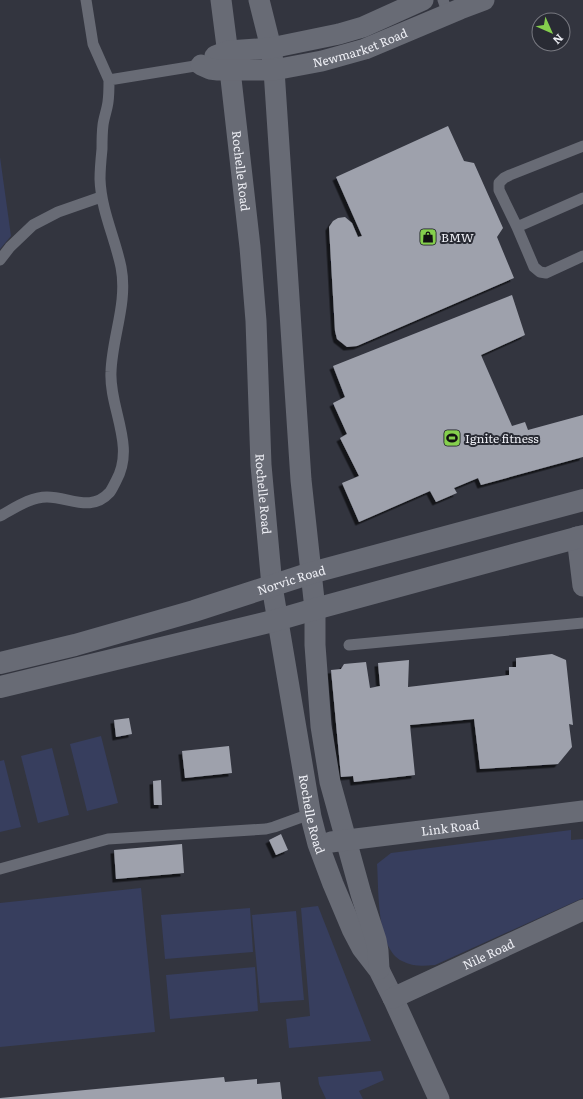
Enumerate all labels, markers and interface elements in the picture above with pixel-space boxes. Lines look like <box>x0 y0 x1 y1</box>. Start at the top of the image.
north arrow <box>531 12 571 52</box>
street label: Newmarket Road <box>311 23 411 72</box>
text: N <box>550 31 568 49</box>
street label: Rochelle Road <box>228 130 255 213</box>
shop icon: BMW <box>418 227 438 247</box>
place label: BMW <box>441 228 474 246</box>
sports icon: Ignite fitness <box>442 428 462 448</box>
place label: Ignite fitness <box>465 429 539 447</box>
street label: Rochelle Road <box>252 453 276 536</box>
street label: Norvic Road <box>255 560 328 599</box>
street label: Rochelle Road <box>295 773 330 857</box>
street label: Link Road <box>420 815 481 840</box>
street label: Nile Road <box>459 934 518 974</box>

